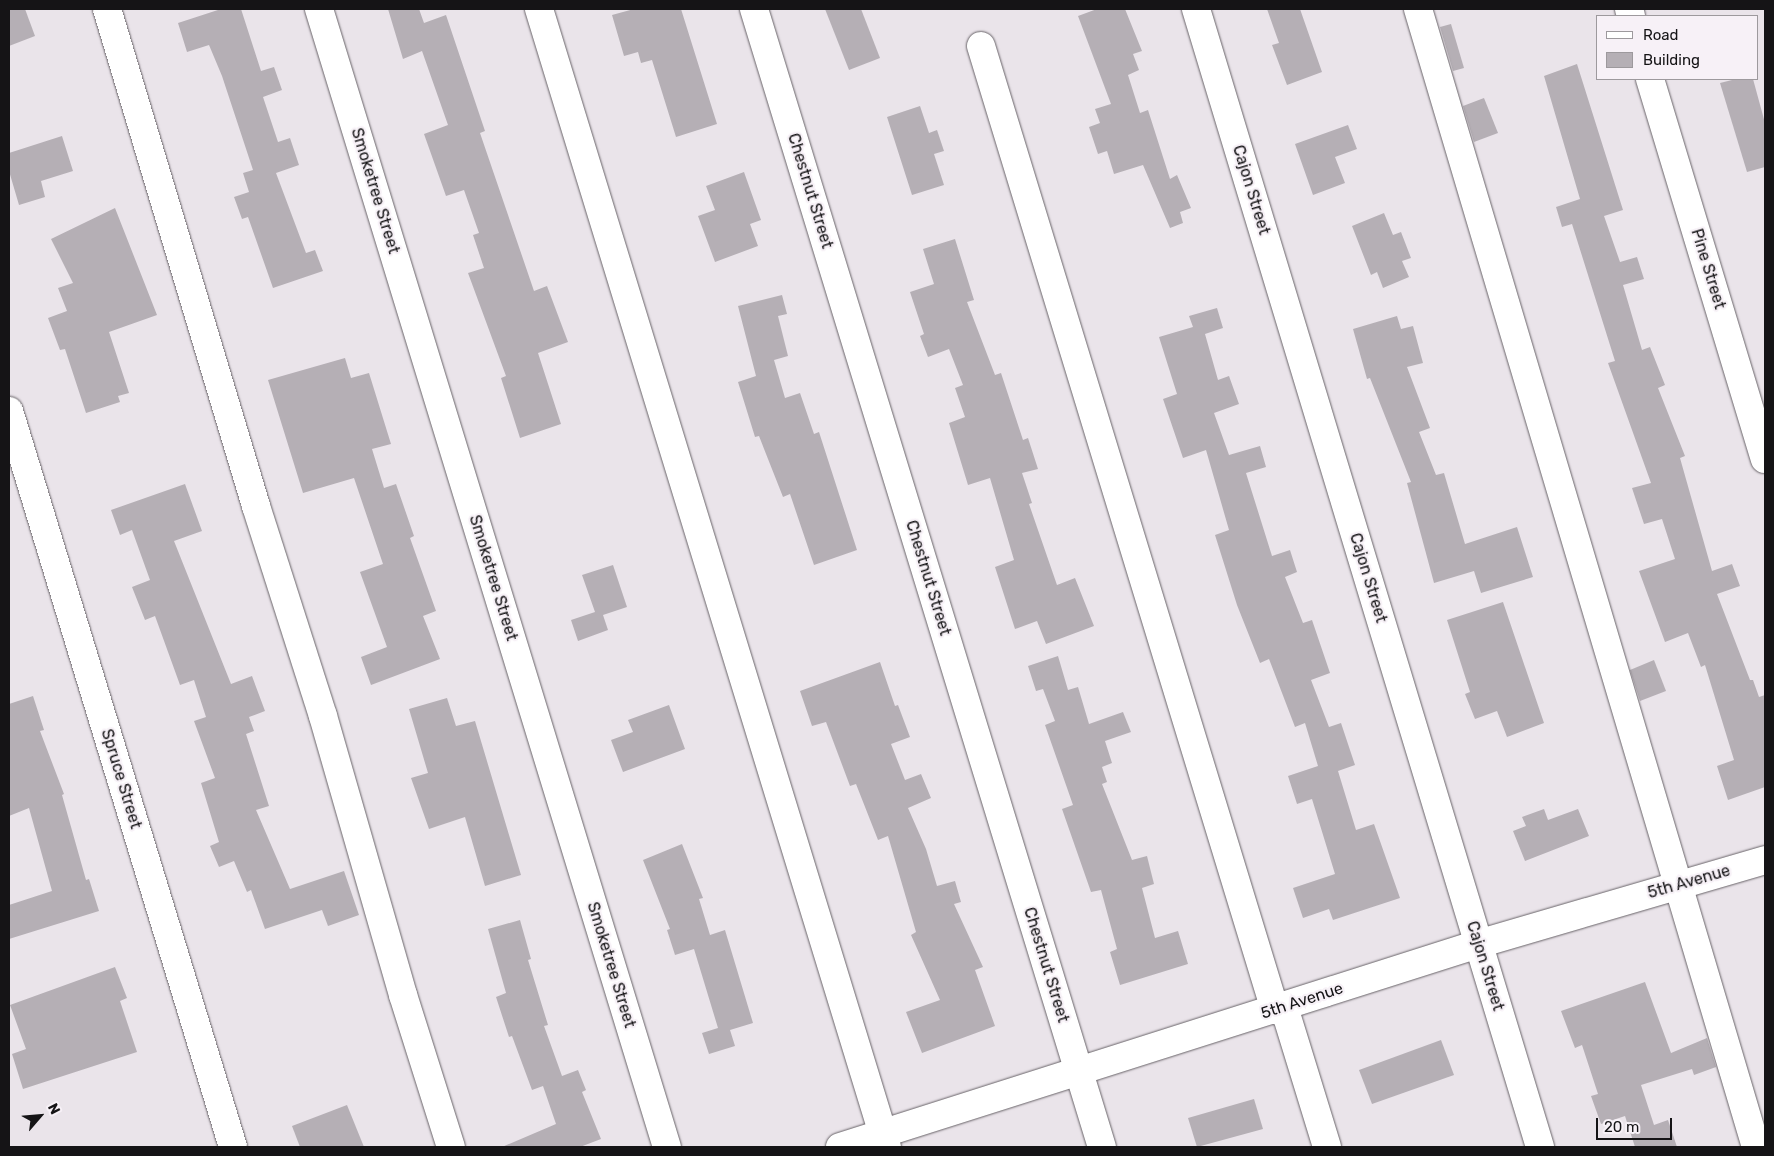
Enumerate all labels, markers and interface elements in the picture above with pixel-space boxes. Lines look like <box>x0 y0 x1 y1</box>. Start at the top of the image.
legend <box>1596 15 1759 80</box>
text: Road <box>1643 26 1679 44</box>
text: Building <box>1643 51 1700 69</box>
street label: Smoketree Street <box>347 126 403 256</box>
street label: Chestnut Street <box>783 131 837 251</box>
street label: Cajon Street <box>1228 143 1274 237</box>
street label: Pine Street <box>1687 227 1729 311</box>
street label: Smoketree Street <box>465 513 521 643</box>
street label: Chestnut Street <box>901 518 955 638</box>
street label: Cajon Street <box>1345 531 1391 625</box>
street label: Spruce Street <box>97 727 145 831</box>
street label: 5th Avenue <box>1645 861 1733 903</box>
street label: Smoketree Street <box>583 900 639 1030</box>
street label: Chestnut Street <box>1019 905 1073 1025</box>
street label: Cajon Street <box>1462 919 1508 1013</box>
street label: 5th Avenue <box>1258 979 1346 1023</box>
north arrow <box>15 1091 65 1141</box>
text: N <box>44 1101 64 1117</box>
scale bar <box>1599 1108 1675 1140</box>
text: 20 m <box>1604 1118 1639 1136</box>

